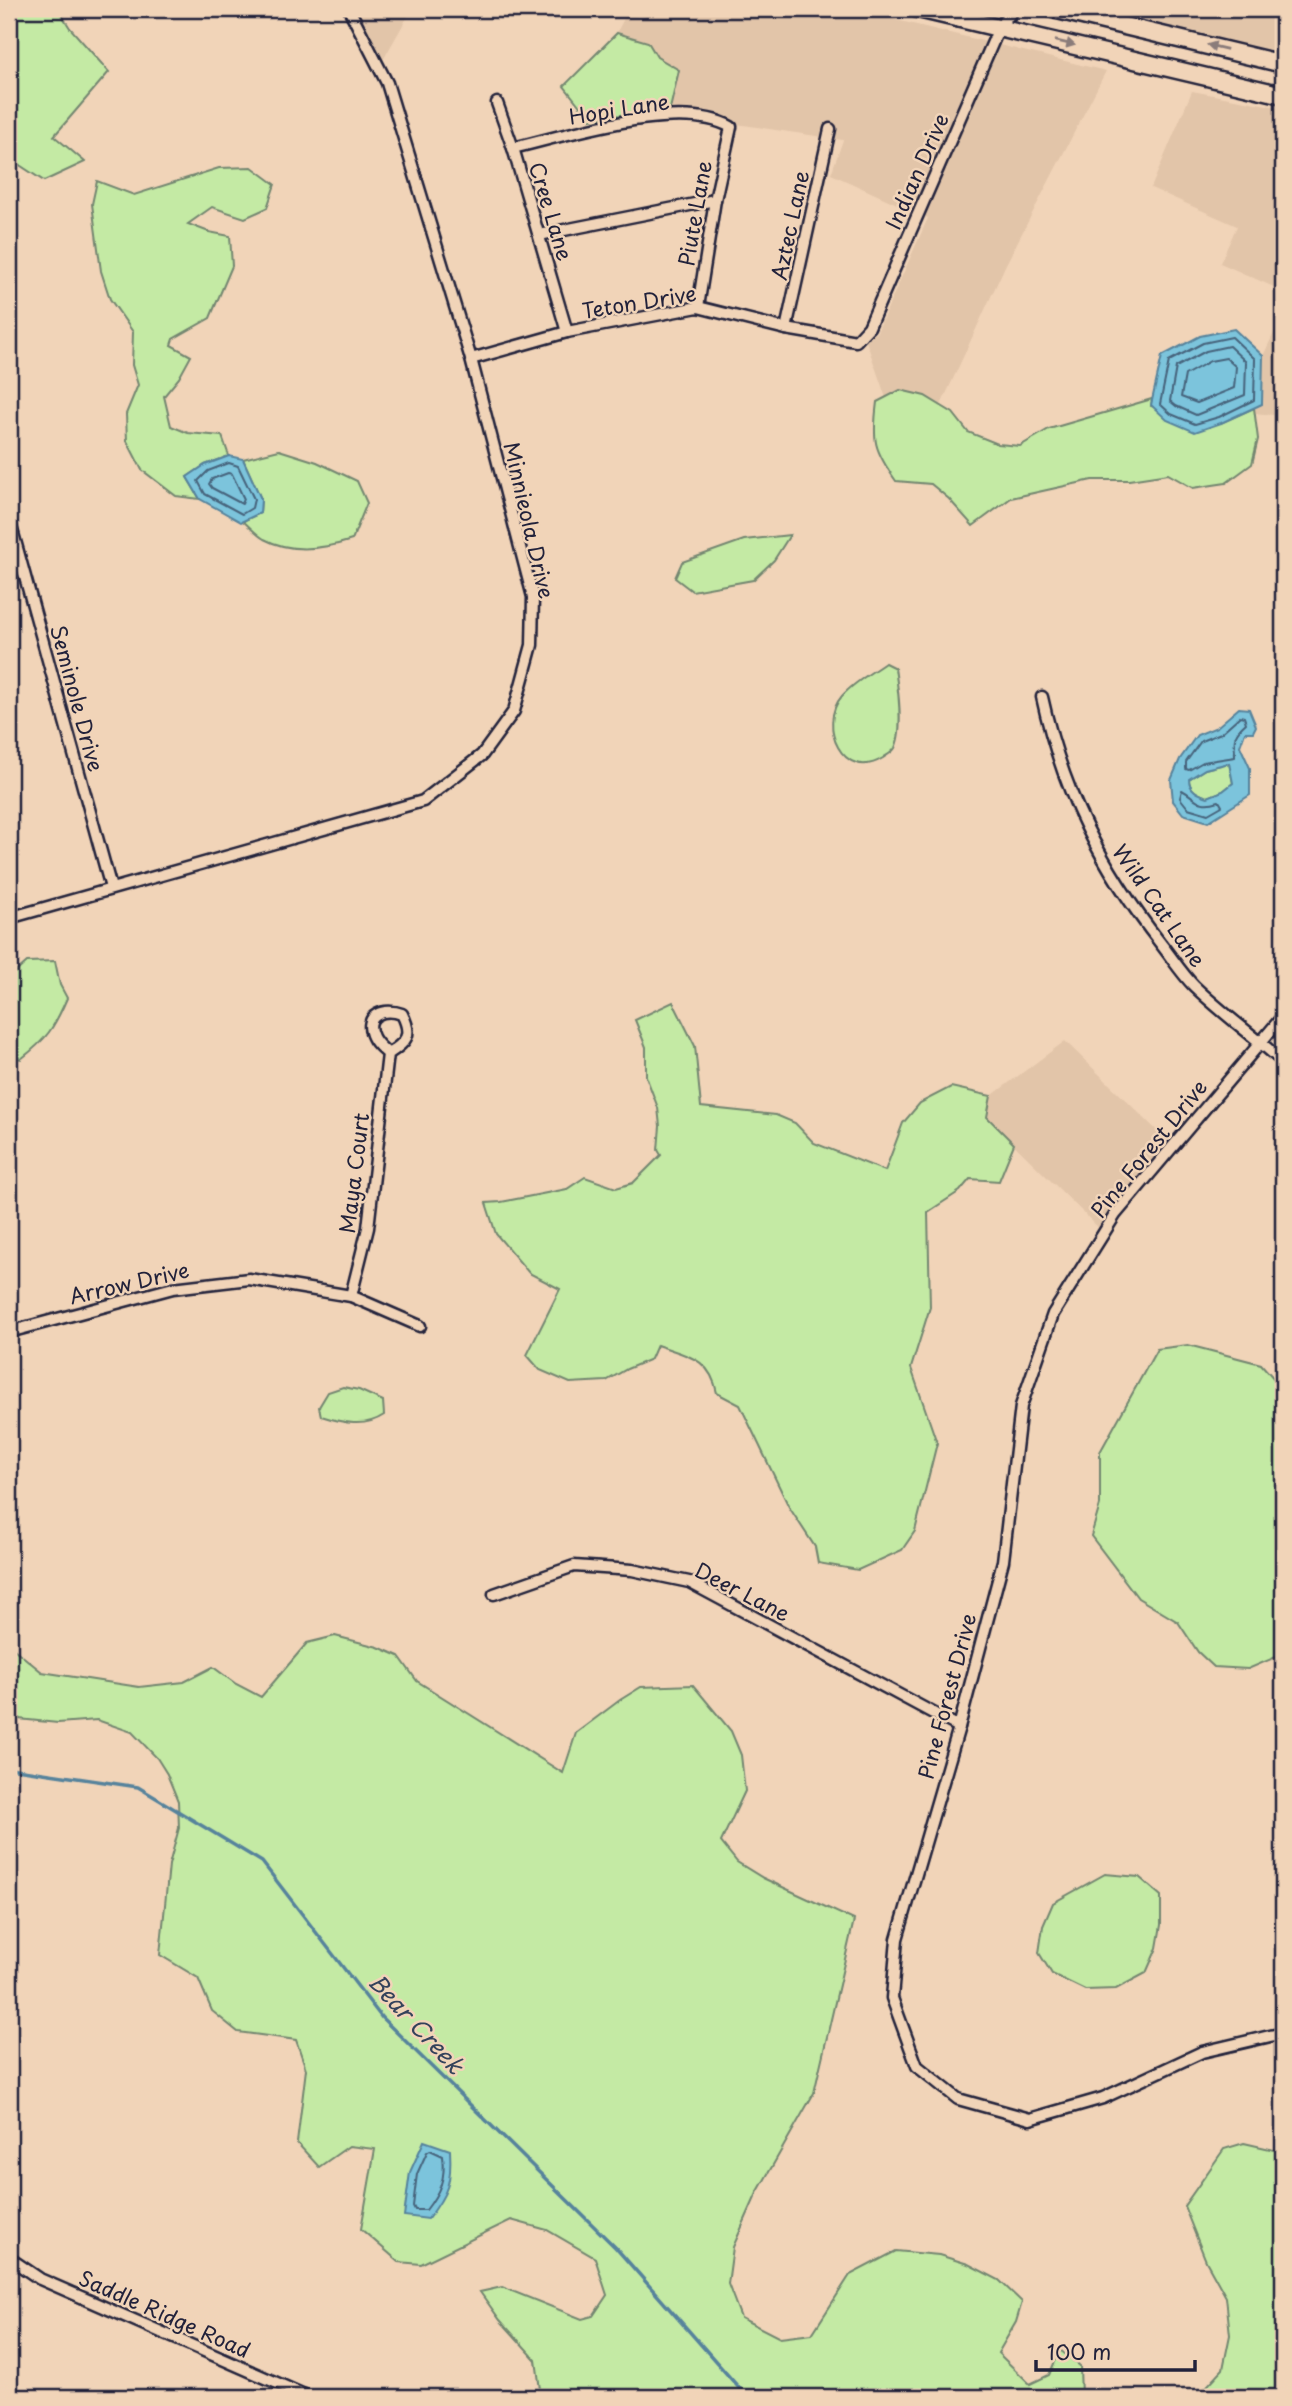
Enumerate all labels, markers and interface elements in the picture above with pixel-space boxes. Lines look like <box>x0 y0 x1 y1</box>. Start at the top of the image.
one-way arrow <box>1054 38 1076 49</box>
one-way arrow <box>1206 41 1228 52</box>
street label: Hopi Lane <box>566 84 672 132</box>
street label: Indian Drive <box>876 108 956 234</box>
street label: Cree Lane <box>522 158 582 264</box>
street label: Piute Lane <box>669 158 719 268</box>
street label: Aztec Lane <box>762 167 816 283</box>
street label: Teton Drive <box>580 276 698 326</box>
street label: Minnieola Drive <box>496 439 564 601</box>
street label: Seminole Drive <box>43 621 113 775</box>
street label: Wild Cat Lane <box>1106 837 1214 973</box>
street label: Pine Forest Drive <box>1082 1072 1214 1224</box>
street label: Maya Court <box>330 1111 376 1235</box>
street label: Arrow Drive <box>66 1253 192 1311</box>
street label: Deer Lane <box>690 1553 796 1629</box>
street label: Pine Forest Drive <box>909 1610 983 1782</box>
water label: Bear Creek <box>361 1965 474 2082</box>
street label: Saddle Ridge Road <box>74 2261 256 2365</box>
scale bar <box>1036 2329 1196 2373</box>
text: 100 m <box>1047 2335 1111 2367</box>

